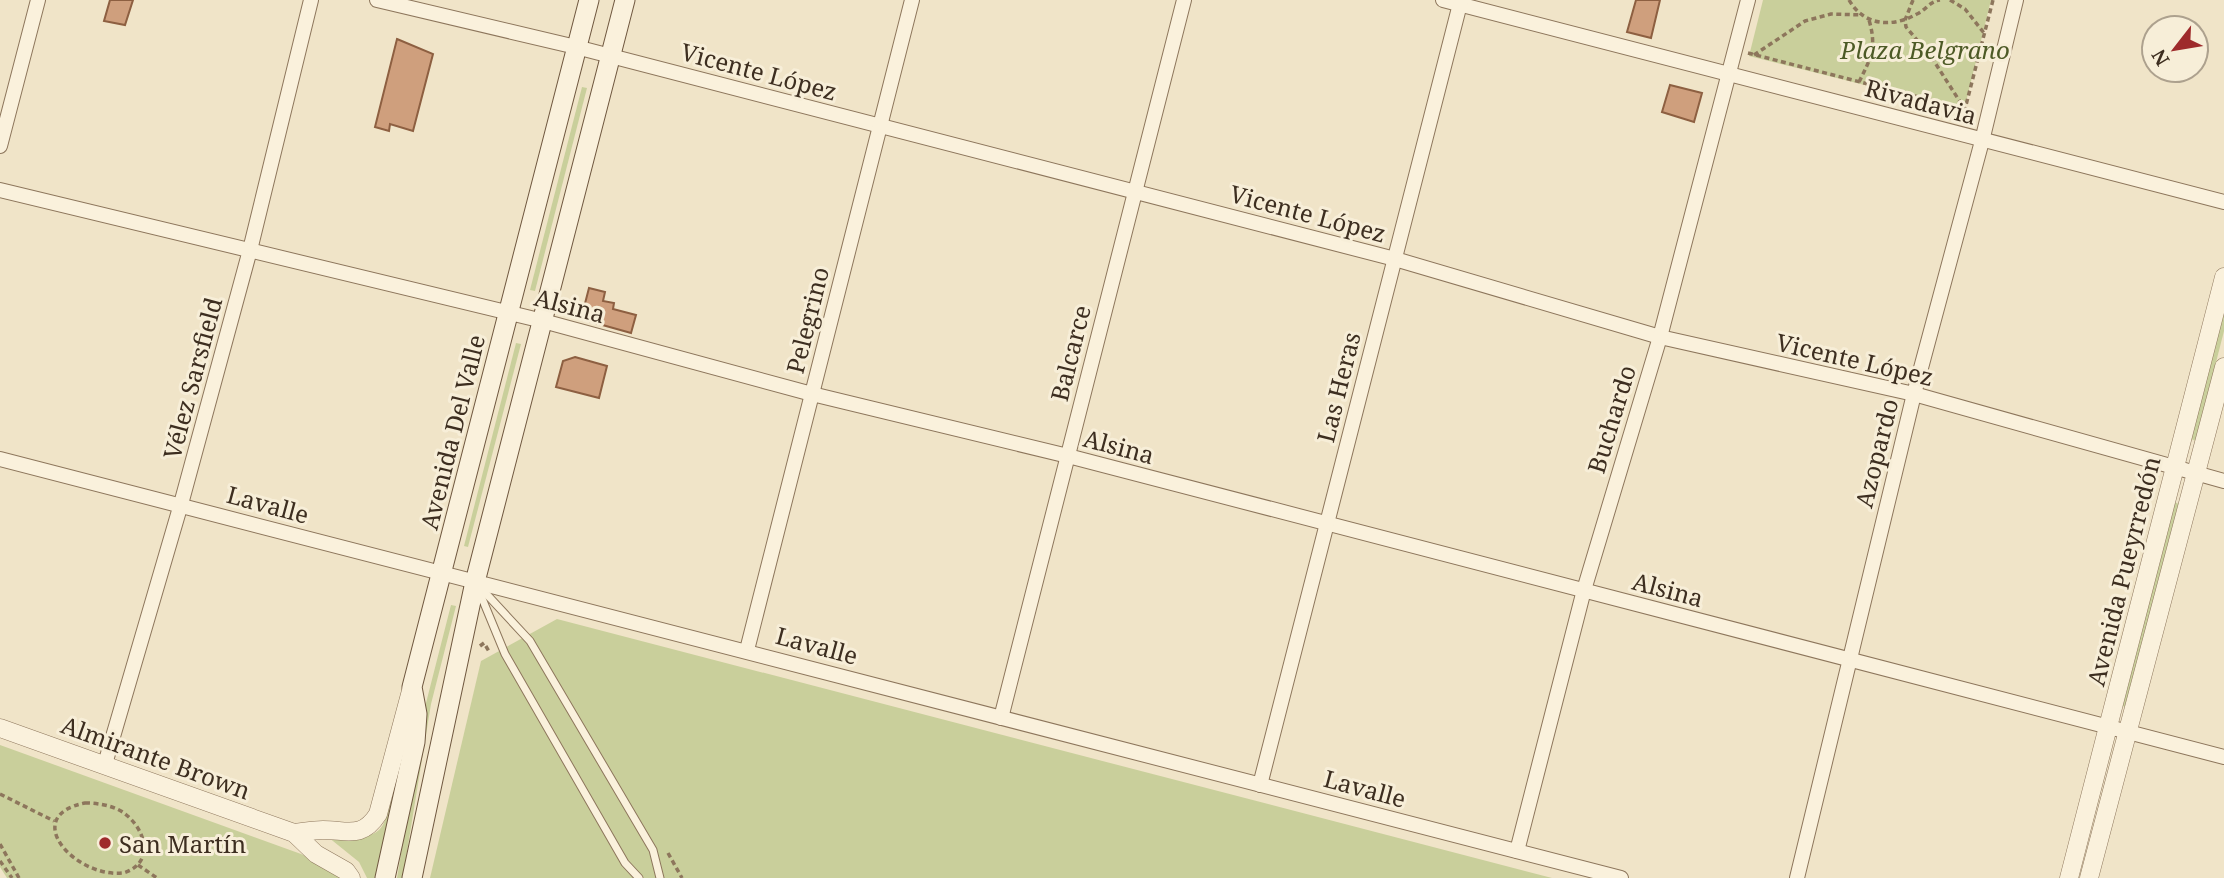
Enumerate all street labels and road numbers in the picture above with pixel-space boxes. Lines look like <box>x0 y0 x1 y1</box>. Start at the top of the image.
street label: Vicente López <box>677 34 841 108</box>
street label: Rivadavia <box>1862 70 1980 132</box>
street label: Vicente López <box>1226 176 1390 250</box>
street label: Pelegrino <box>778 263 836 377</box>
street label: Alsina <box>531 280 609 330</box>
street label: Vélez Sarsfield <box>155 293 229 462</box>
street label: Balcarce <box>1042 302 1098 404</box>
street label: Vicente López <box>1773 325 1937 393</box>
street label: Las Heras <box>1308 328 1368 446</box>
street label: Avenida Del Valle <box>412 331 492 533</box>
street label: Buchardo <box>1579 361 1643 477</box>
street label: Azopardo <box>1847 395 1905 511</box>
street label: Alsina <box>1080 421 1158 471</box>
street label: Avenida Pueyrredón <box>2079 453 2167 689</box>
street label: Lavalle <box>223 477 313 531</box>
street label: Alsina <box>1629 564 1707 614</box>
street label: Lavalle <box>772 618 862 672</box>
street label: Almirante Brown <box>57 707 255 807</box>
street label: Lavalle <box>1320 761 1410 815</box>

